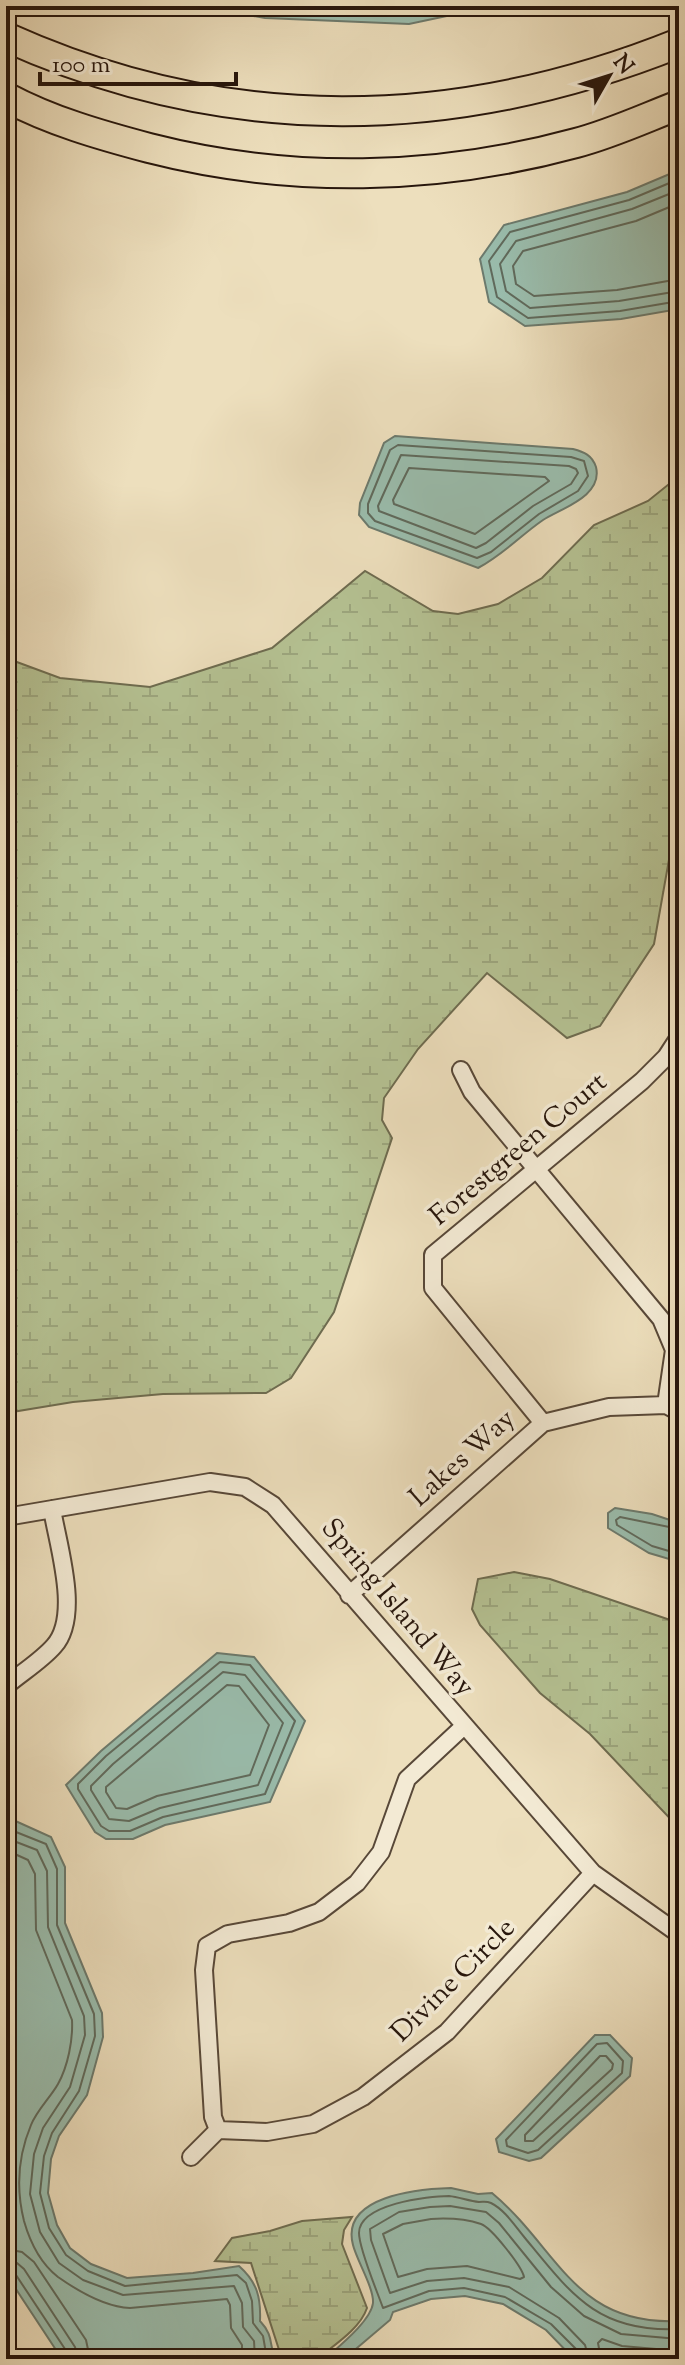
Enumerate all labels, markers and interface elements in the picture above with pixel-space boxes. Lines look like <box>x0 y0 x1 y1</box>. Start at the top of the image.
scale bar <box>40 36 236 86</box>
north arrow <box>569 36 649 116</box>
text: N <box>604 48 640 83</box>
text: 100 m <box>52 49 110 83</box>
street label: Forestgreen Court <box>422 1064 617 1236</box>
street label: Lakes Way <box>401 1400 525 1518</box>
street label: Spring Island Way <box>311 1510 484 1706</box>
street label: Divine Circle <box>383 1910 525 2052</box>

